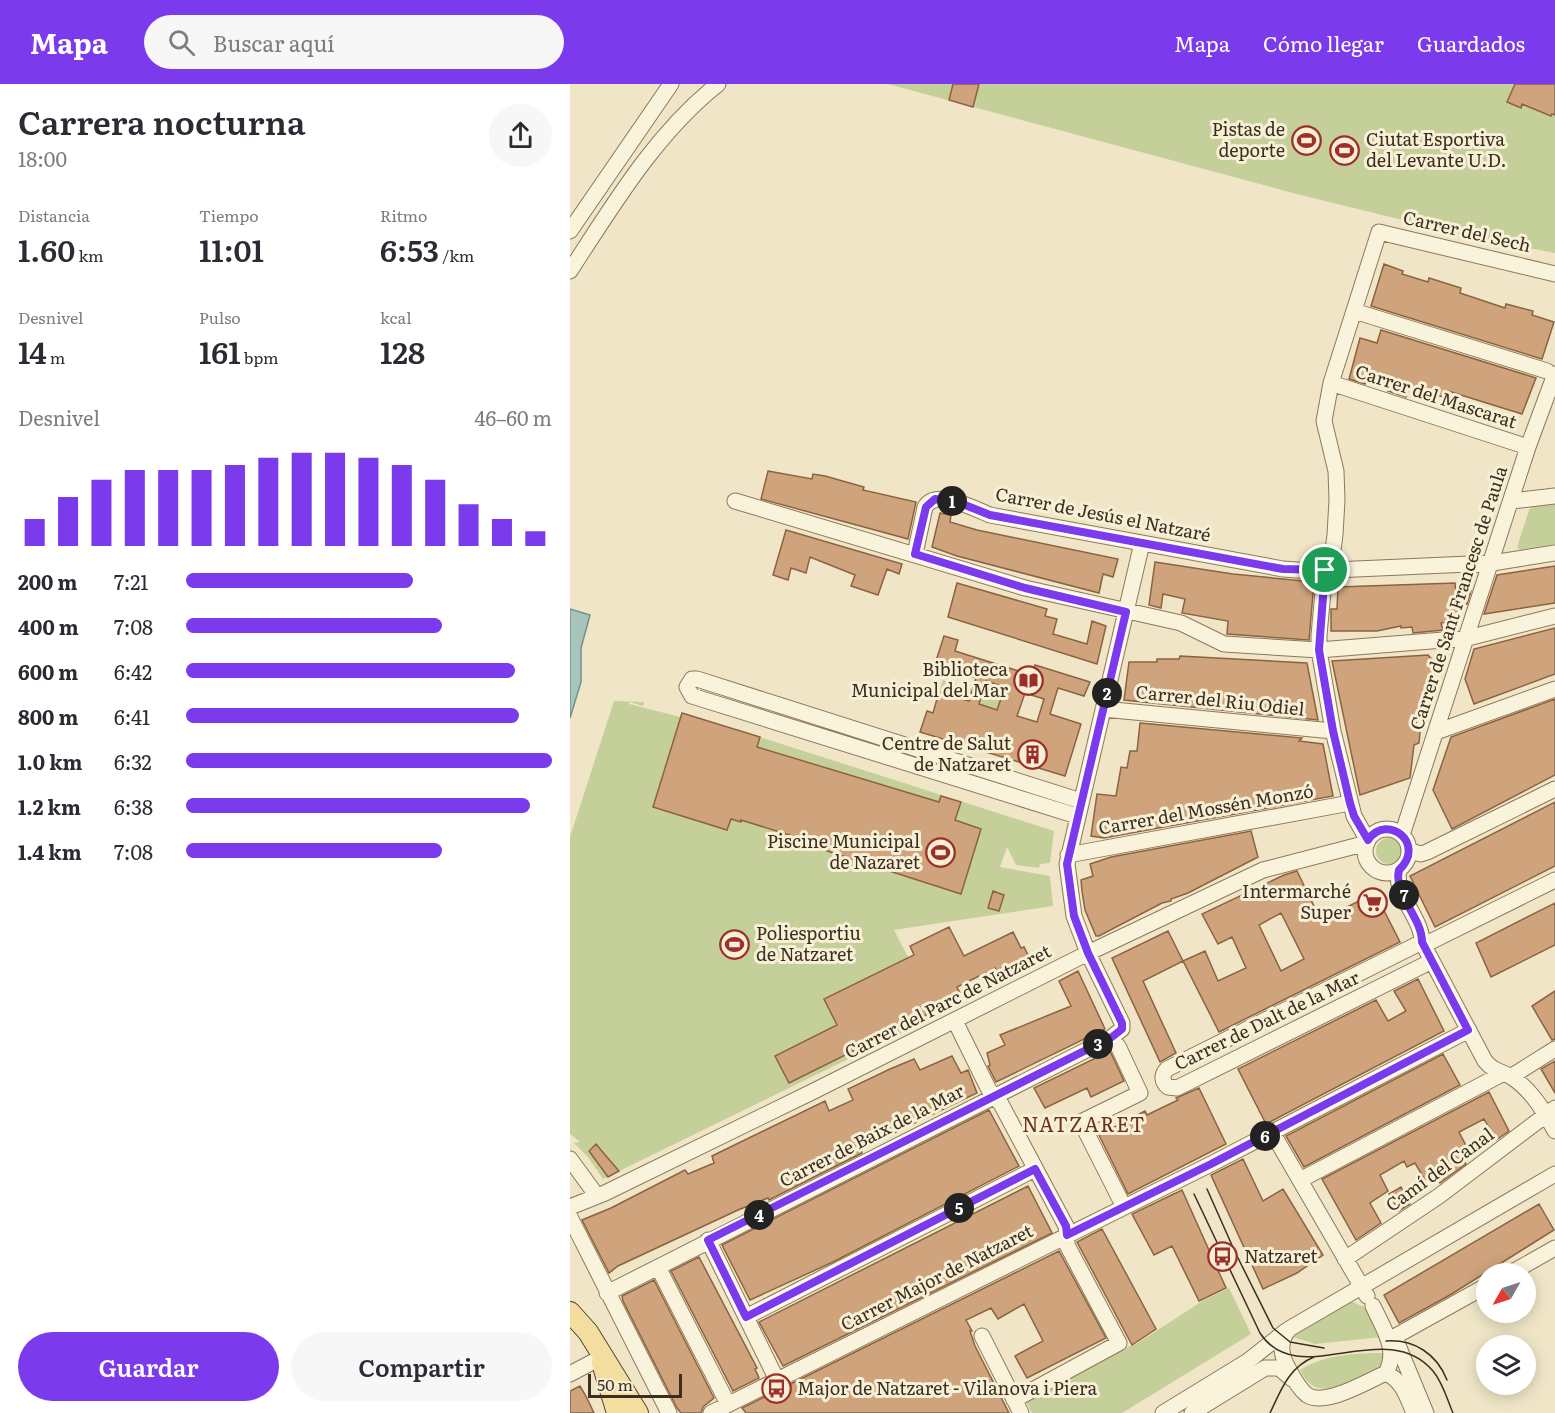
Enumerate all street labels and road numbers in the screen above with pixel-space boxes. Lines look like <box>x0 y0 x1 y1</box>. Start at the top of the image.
street label: Carrer del Sech <box>1401 203 1534 258</box>
street label: Carrer del Mascarat <box>1352 357 1521 435</box>
street label: Carrer de Sant Francesc de Paula <box>1402 462 1513 733</box>
street label: Carrer de Jesús el Natzaré <box>993 479 1213 548</box>
street label: Carrer del Riu Odiel <box>1134 677 1306 722</box>
street label: Carrer del Mossén Monzó <box>1096 776 1315 841</box>
street label: Carrer del Parc de Natzaret <box>840 937 1056 1064</box>
street label: Carrer de Dalt de la Mar <box>1169 963 1364 1076</box>
street label: Carrer de Baix de la Mar <box>774 1076 969 1193</box>
street label: Camí del Canal <box>1379 1120 1499 1217</box>
street label: Carrer Major de Natzaret <box>836 1216 1038 1337</box>

